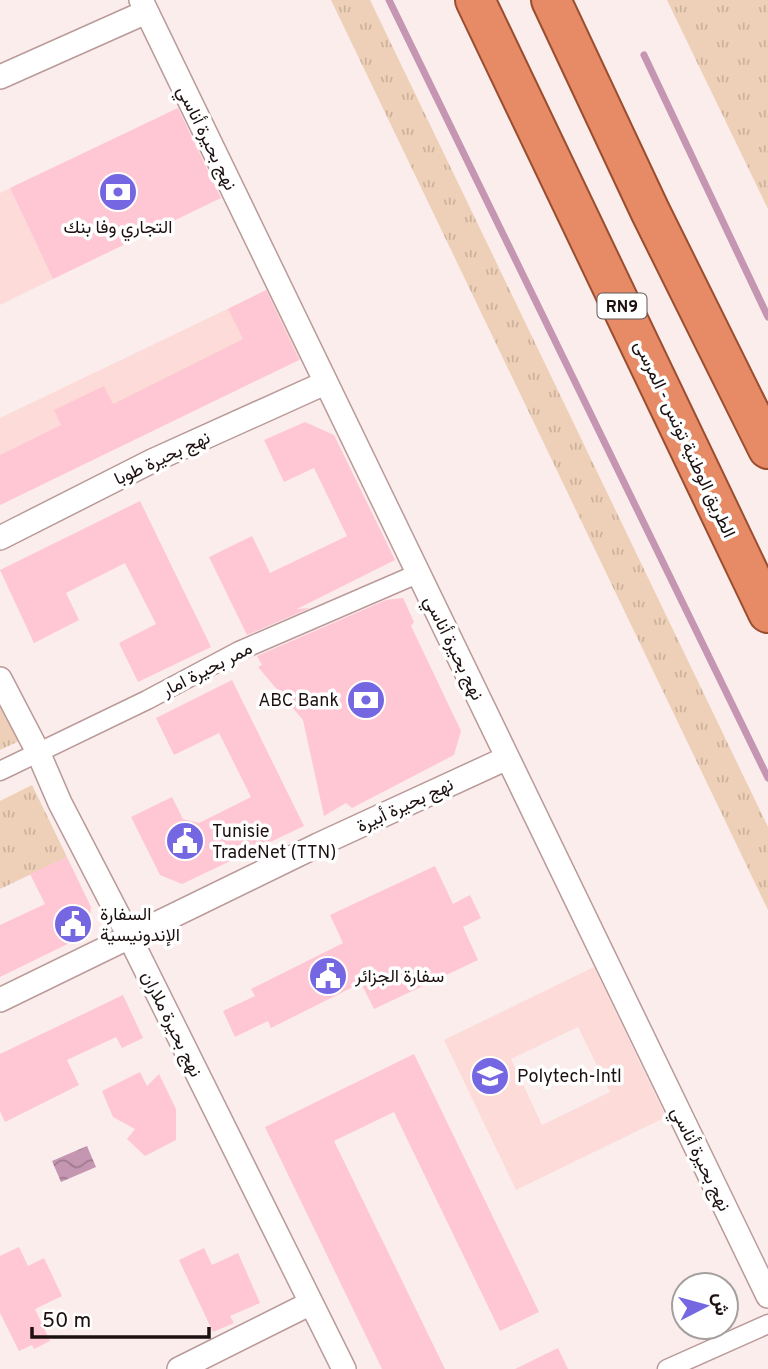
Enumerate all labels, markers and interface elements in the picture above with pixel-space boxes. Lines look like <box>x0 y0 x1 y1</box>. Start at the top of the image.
street label: نهج بحيرة أناسي <box>169 83 241 196</box>
bank icon: التجاري وفا بنك <box>97 171 139 213</box>
place label: التجاري وفا بنك <box>64 217 172 242</box>
road number: RN9 <box>598 294 646 318</box>
street label: الطريق الوطنية تونس - المرسى <box>628 337 740 542</box>
street label: نهج بحيرة طوبا <box>111 427 214 492</box>
street label: نهج بحيرة أناسي <box>416 593 488 706</box>
street label: ممر بحيرة امار <box>158 638 257 703</box>
bank icon: ABC Bank <box>345 679 387 721</box>
place label: ABC Bank <box>258 690 339 713</box>
street label: نهج بحيرة أبيرة <box>354 774 458 839</box>
public building icon: Tunisie TradeNet (TTN) <box>164 820 206 862</box>
place label: Tunisie TradeNet (TTN) <box>212 821 336 865</box>
public building icon: السفارة الإندونيسية <box>52 903 94 945</box>
place label: السفارة الإندونيسية <box>100 904 180 948</box>
public building icon: سفارة الجزائر <box>307 955 349 997</box>
place label: سفارة الجزائر <box>354 966 444 989</box>
street label: نهج بحيرة ملاران <box>135 968 206 1082</box>
school or university icon: Polytech-Intl <box>469 1055 511 1097</box>
place label: Polytech-Intl <box>517 1066 622 1089</box>
street label: نهج بحيرة أناسي <box>663 1104 735 1217</box>
north arrow <box>670 1271 740 1341</box>
text: ش <box>707 1292 733 1317</box>
scale bar <box>32 1296 208 1340</box>
text: 50 m <box>42 1308 91 1335</box>

